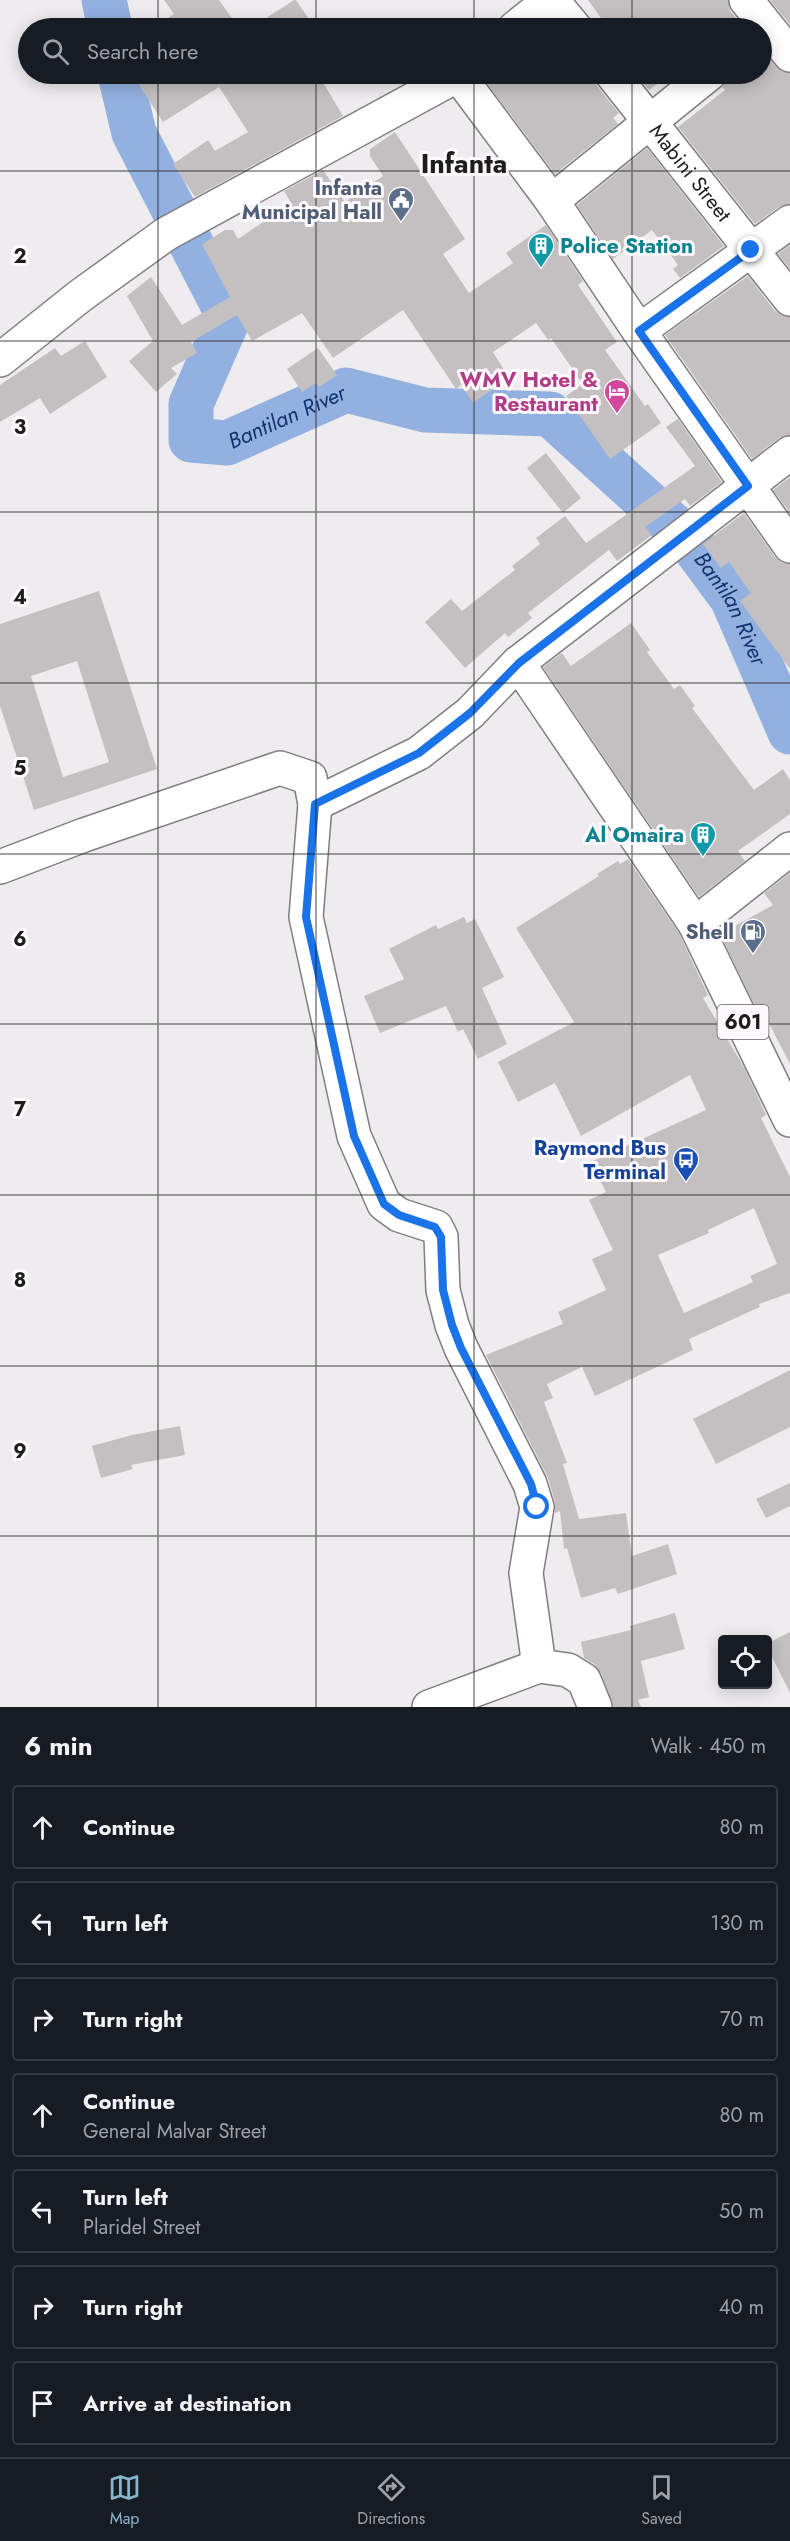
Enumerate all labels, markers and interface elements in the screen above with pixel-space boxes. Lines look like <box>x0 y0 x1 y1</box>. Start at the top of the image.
search box <box>18 18 772 84</box>
icon: search <box>39 35 72 68</box>
text: Search here <box>87 35 198 67</box>
street label: Mabini Street <box>642 117 738 228</box>
district label: Infanta <box>421 144 507 183</box>
place label: Infanta Municipal Hall <box>242 173 382 227</box>
public building icon: Infanta Municipal Hall <box>386 185 416 223</box>
building icon: Police Station <box>526 231 556 269</box>
place label: Police Station <box>560 231 693 261</box>
route end <box>737 236 763 262</box>
text: 2 <box>13 242 27 271</box>
place label: WMV Hotel & Restaurant <box>460 365 598 419</box>
water label: Bantilan River <box>223 376 352 457</box>
hotel icon: WMV Hotel & Restaurant <box>602 377 632 415</box>
text: 3 <box>14 413 26 442</box>
water label: Bantilan River <box>687 545 776 672</box>
text: 4 <box>13 583 27 612</box>
text: 5 <box>14 754 27 783</box>
place label: Al Omaira <box>584 820 684 850</box>
building icon: Al Omaira <box>688 820 718 858</box>
place label: Shell <box>686 917 734 947</box>
fuel station icon: Shell <box>738 917 768 955</box>
text: 6 <box>13 925 27 954</box>
road number: 601 <box>718 1005 768 1039</box>
text: 7 <box>14 1095 27 1124</box>
place label: Raymond Bus Terminal <box>534 1133 666 1187</box>
bus stop icon: Raymond Bus Terminal <box>671 1145 701 1183</box>
text: 8 <box>14 1266 26 1295</box>
text: 9 <box>13 1437 27 1466</box>
route start <box>523 1493 549 1519</box>
map controls <box>718 1635 772 1689</box>
button: locate <box>718 1635 772 1689</box>
text: 6 min <box>24 1727 93 1765</box>
text: Walk · 450 m <box>651 1732 766 1761</box>
icon: ahead <box>26 1811 59 1844</box>
text: Continue <box>83 1811 175 1843</box>
text: 80 m <box>719 1813 764 1842</box>
icon: left <box>26 1907 59 1940</box>
text: Turn left <box>83 1907 168 1939</box>
text: 130 m <box>710 1909 764 1938</box>
icon: right <box>26 2003 59 2036</box>
text: Turn right <box>83 2003 183 2035</box>
text: 70 m <box>720 2005 764 2034</box>
text: Continue <box>83 2085 175 2117</box>
icon: ahead <box>26 2099 59 2132</box>
text: 80 m <box>719 2101 764 2130</box>
text: General Malvar Street <box>83 2117 266 2146</box>
text: Turn left <box>83 2181 168 2213</box>
icon: left <box>26 2195 59 2228</box>
text: 50 m <box>719 2197 764 2226</box>
text: Plaridel Street <box>83 2213 200 2242</box>
icon: right <box>26 2291 59 2324</box>
text: Turn right <box>83 2291 183 2323</box>
text: 40 m <box>719 2293 764 2322</box>
icon: arrive <box>26 2387 59 2420</box>
text: Arrive at destination <box>83 2387 292 2419</box>
tab: Map <box>108 2471 141 2530</box>
tab: Directions <box>357 2471 425 2530</box>
tab: Saved <box>641 2471 682 2530</box>

